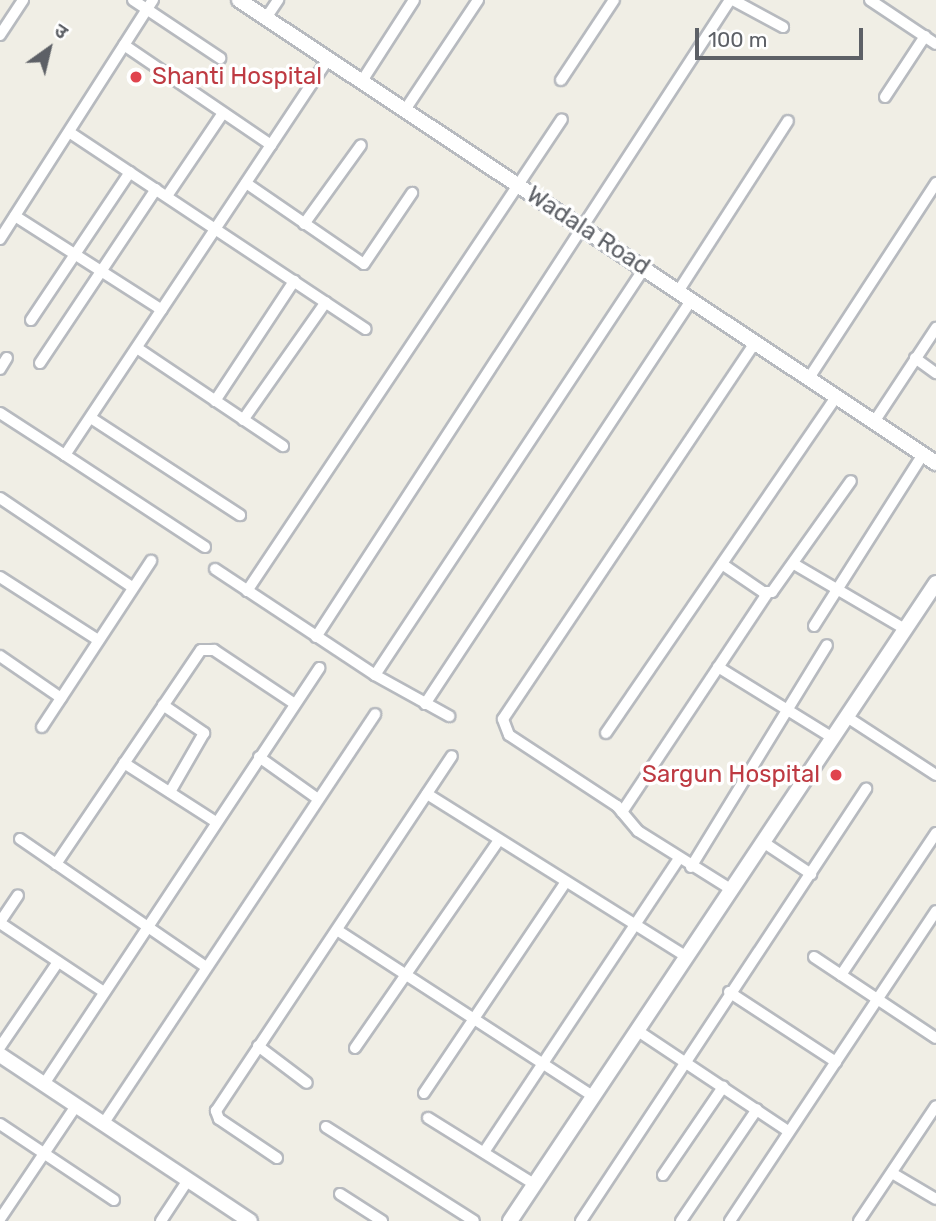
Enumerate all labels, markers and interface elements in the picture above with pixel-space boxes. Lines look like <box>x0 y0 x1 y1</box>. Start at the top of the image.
north arrow <box>14 14 84 84</box>
scale bar <box>698 14 866 58</box>
text: उ <box>50 19 72 44</box>
text: 100 m <box>708 27 767 52</box>
place label: Shanti Hospital <box>152 63 322 91</box>
marker: Shanti Hospital <box>126 67 146 87</box>
street label: Wadala Road <box>521 180 655 282</box>
place label: Sargun Hospital <box>642 761 820 789</box>
marker: Sargun Hospital <box>826 765 846 785</box>

